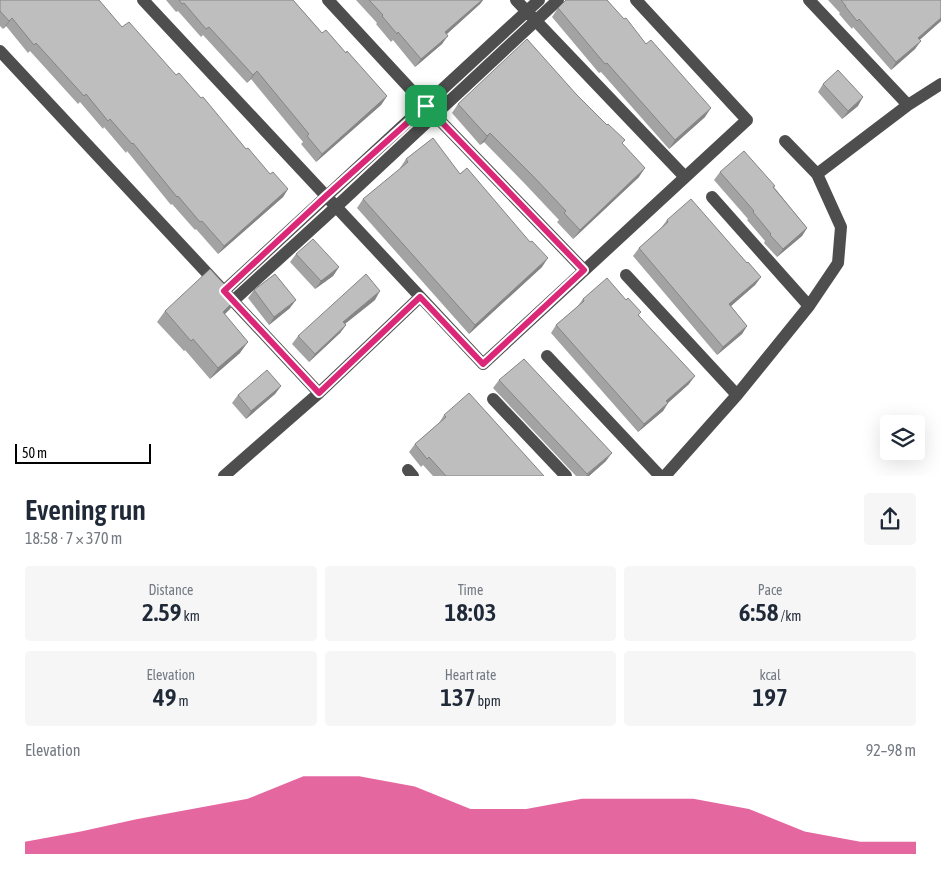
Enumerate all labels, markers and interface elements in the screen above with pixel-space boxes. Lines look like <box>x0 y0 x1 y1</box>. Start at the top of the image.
pin <box>405 85 447 127</box>
icon: arrive <box>412 92 440 120</box>
map controls <box>880 415 925 460</box>
button: layers <box>880 415 925 460</box>
scale bar <box>15 441 151 464</box>
text: 50 m <box>22 445 47 461</box>
button: share <box>864 493 916 545</box>
text: Evening run <box>25 494 146 526</box>
text: 18:58 · 7 × 370 m <box>25 529 122 547</box>
text: Distance <box>148 582 193 598</box>
text: Time <box>458 582 483 598</box>
text: Pace <box>758 582 782 598</box>
text: 2.59 <box>142 598 182 626</box>
text: 18:03 <box>445 598 496 626</box>
text: 6:58 <box>739 598 779 626</box>
text: km <box>182 608 200 624</box>
text: /km <box>779 608 801 624</box>
text: Elevation <box>147 667 195 683</box>
text: Heart rate <box>445 667 496 683</box>
text: kcal <box>760 667 781 683</box>
text: 49 <box>153 683 177 711</box>
text: 137 <box>440 683 475 711</box>
text: 197 <box>753 683 788 711</box>
text: m <box>177 693 189 709</box>
text: bpm <box>475 693 501 709</box>
text: Elevation <box>25 741 80 759</box>
text: 92–98 m <box>866 741 916 759</box>

